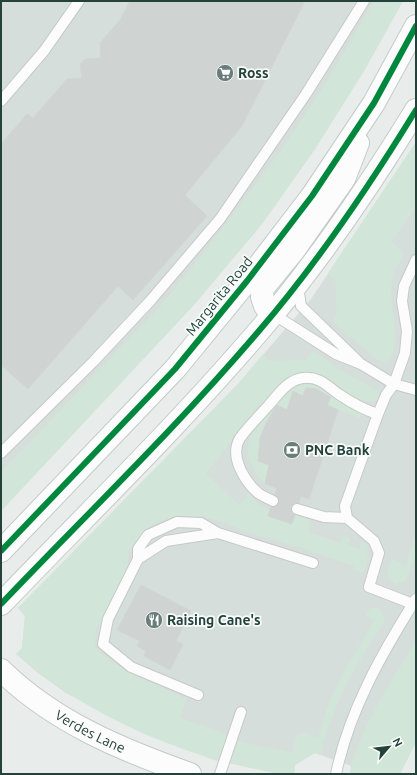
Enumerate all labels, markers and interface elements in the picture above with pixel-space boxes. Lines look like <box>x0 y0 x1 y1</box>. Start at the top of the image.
supermarket icon: Ross <box>215 63 235 83</box>
place label: Ross <box>238 65 269 81</box>
street label: Margarita Road <box>182 253 256 339</box>
bank icon: PNC Bank <box>282 440 302 460</box>
place label: PNC Bank <box>305 442 370 458</box>
restaurant icon: Raising Cane's <box>144 610 164 630</box>
place label: Raising Cane's <box>167 612 261 628</box>
street label: Verdes Lane <box>52 707 128 756</box>
north arrow <box>369 727 409 767</box>
text: N <box>391 736 405 749</box>

